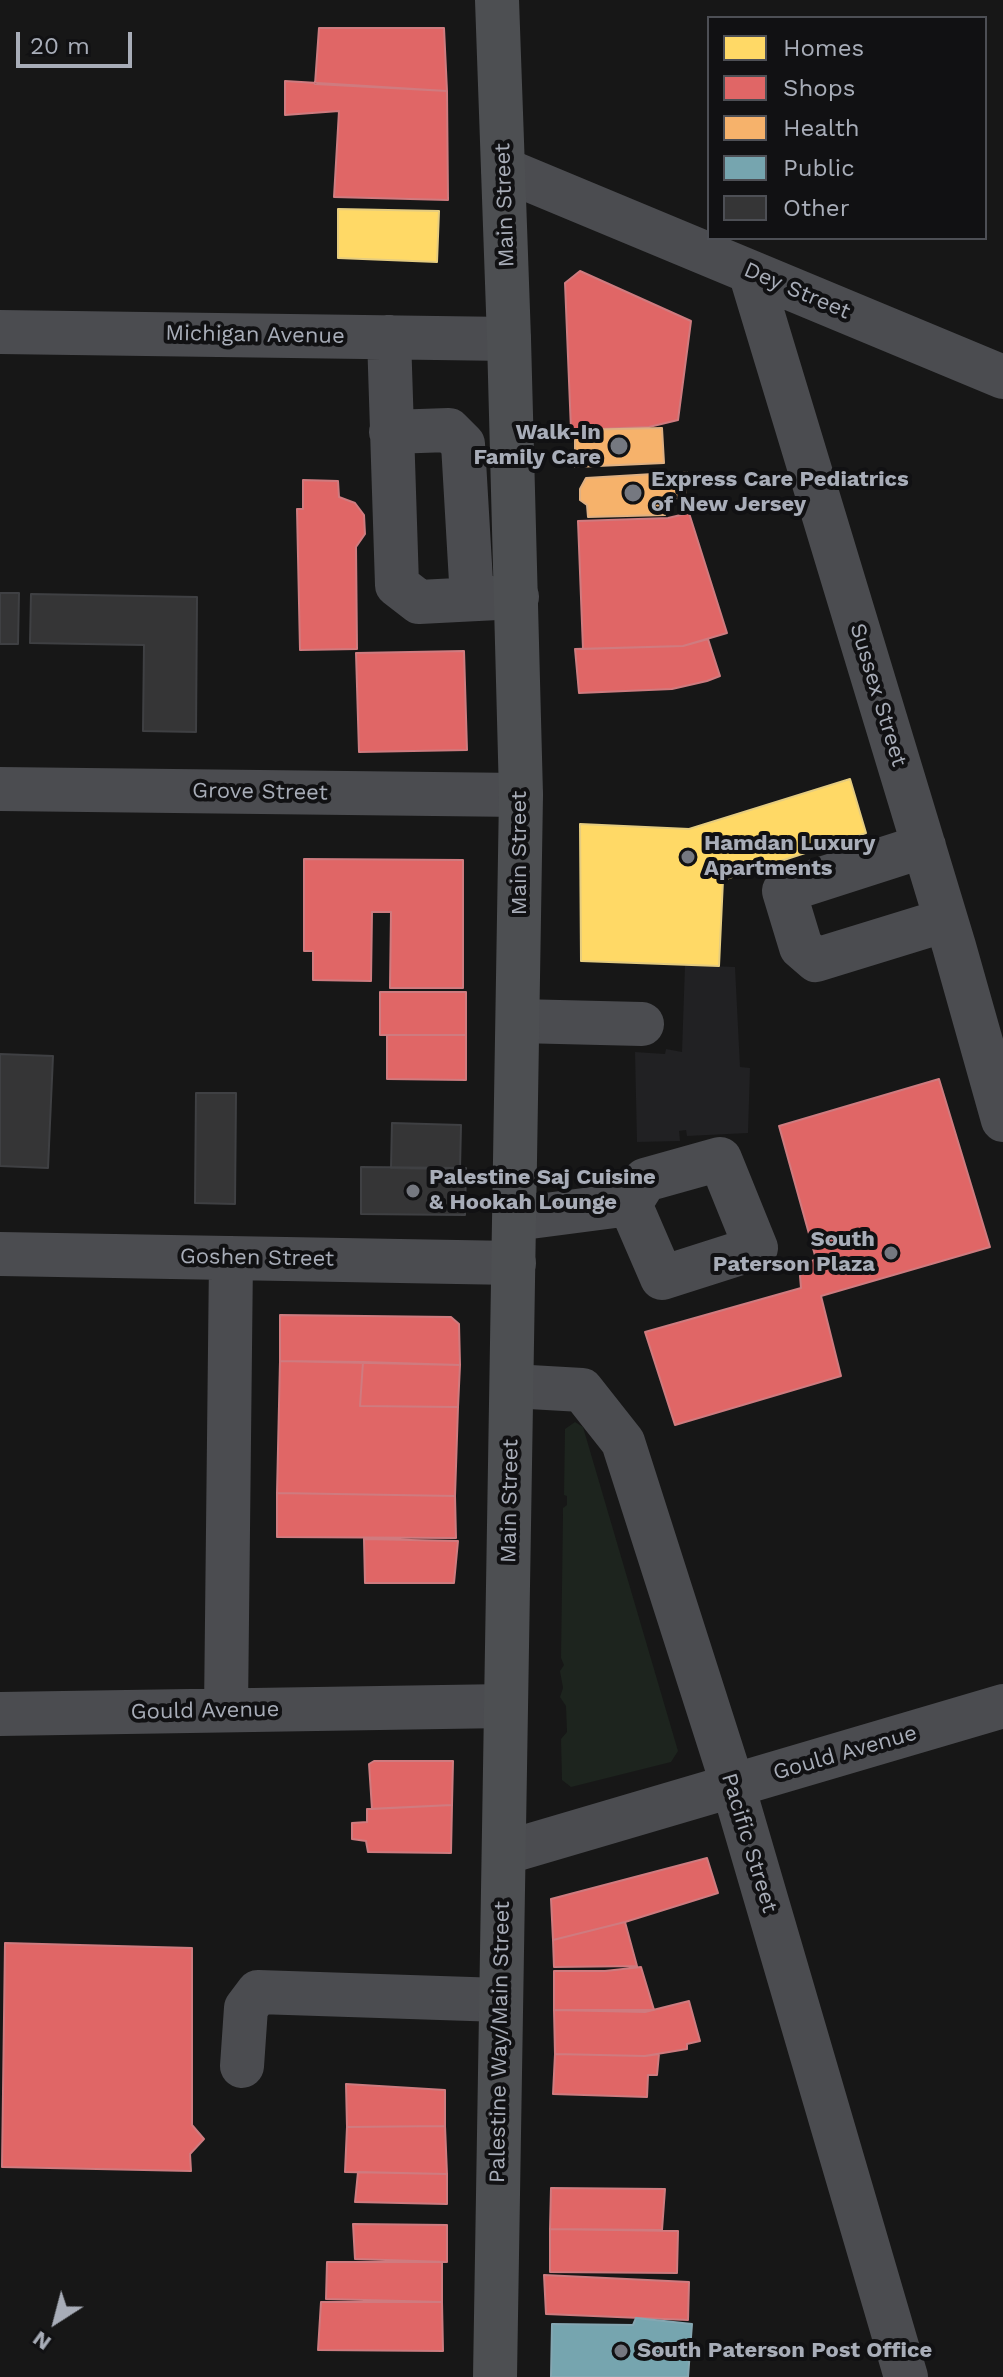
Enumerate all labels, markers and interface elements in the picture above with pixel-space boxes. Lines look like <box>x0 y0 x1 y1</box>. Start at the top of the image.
scale bar <box>20 16 136 66</box>
legend <box>707 16 987 240</box>
text: 20 m <box>30 32 90 60</box>
text: Homes <box>783 34 864 62</box>
text: Shops <box>783 74 855 102</box>
text: Health <box>783 114 860 142</box>
street label: Main Street <box>490 142 520 268</box>
text: Public <box>783 154 855 182</box>
text: Other <box>783 194 850 222</box>
street label: Dey Street <box>740 257 854 325</box>
street label: Michigan Avenue <box>165 320 345 350</box>
place label: Walk-In Family Care <box>473 420 601 472</box>
marker: Walk-In Family Care <box>608 435 630 457</box>
place label: Express Care Pediatrics of New Jersey <box>651 467 909 518</box>
marker: Express Care Pediatrics of New Jersey <box>622 482 644 504</box>
street label: Sussex Street <box>844 620 912 770</box>
street label: Grove Street <box>192 778 328 806</box>
street label: Main Street <box>507 791 533 915</box>
place label: Hamdan Luxury Apartments <box>704 831 875 882</box>
marker: Hamdan Luxury Apartments <box>679 848 697 866</box>
place label: Palestine Saj Cuisine & Hookah Lounge <box>429 1165 656 1216</box>
marker: Palestine Saj Cuisine & Hookah Lounge <box>404 1182 422 1200</box>
place label: South Paterson Plaza <box>713 1227 875 1278</box>
street label: Goshen Street <box>180 1243 334 1273</box>
marker: South Paterson Plaza <box>882 1244 900 1262</box>
street label: Main Street <box>496 1439 524 1563</box>
street label: Gould Avenue <box>131 1697 279 1725</box>
street label: Gould Avenue <box>770 1720 920 1786</box>
street label: Pacific Street <box>715 1770 783 1916</box>
street label: Palestine Way/Main Street <box>484 1901 516 2183</box>
north arrow <box>16 2281 96 2361</box>
text: N <box>28 2326 56 2356</box>
place label: South Paterson Post Office <box>637 2338 932 2364</box>
marker: South Paterson Post Office <box>612 2342 630 2360</box>

